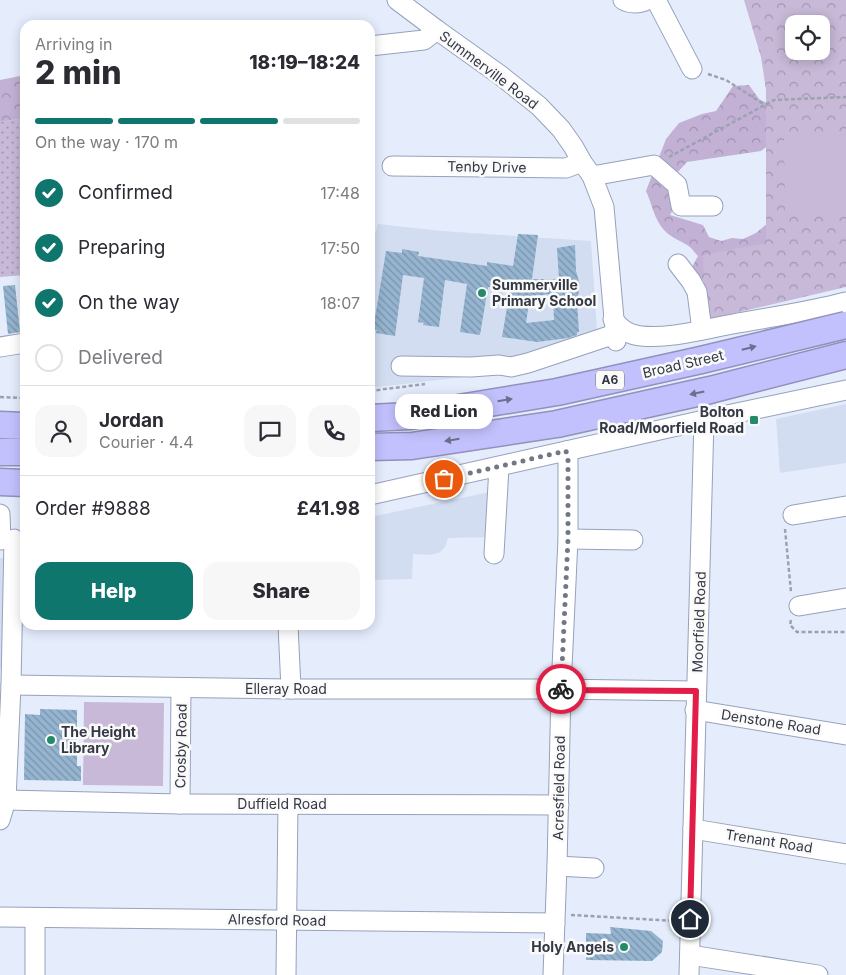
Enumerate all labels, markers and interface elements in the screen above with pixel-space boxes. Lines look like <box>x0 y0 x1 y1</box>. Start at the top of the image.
map controls <box>785 15 830 60</box>
button: locate <box>785 15 830 60</box>
street label: Summerville Road <box>437 27 542 112</box>
text: Arriving in <box>35 34 112 54</box>
text: 18:19–18:24 <box>249 51 360 74</box>
text: 2 min <box>35 53 121 92</box>
text: On the way · 170 m <box>35 132 178 152</box>
street label: Tenby Drive <box>447 157 527 176</box>
icon: check <box>35 179 63 207</box>
text: Confirmed <box>78 181 173 204</box>
text: 17:48 <box>320 183 360 203</box>
icon: check <box>35 234 63 262</box>
text: Preparing <box>78 236 165 259</box>
text: 17:50 <box>321 238 360 258</box>
place label: Summerville Primary School <box>492 276 596 309</box>
marker: Summerville Primary School <box>476 287 488 299</box>
icon: check <box>35 289 63 317</box>
text: On the way <box>78 291 180 314</box>
text: 18:07 <box>320 293 360 313</box>
one-way arrow <box>742 344 757 352</box>
text: Delivered <box>78 346 163 369</box>
street label: Broad Street <box>641 346 725 381</box>
road number: A6 <box>596 370 624 390</box>
one-way arrow <box>689 389 705 397</box>
callout: Red Lion <box>395 394 493 429</box>
one-way arrow <box>497 396 513 404</box>
text: Red Lion <box>410 401 478 421</box>
place label: Bolton Road/Moorfield Road <box>599 403 744 436</box>
button: person <box>35 405 87 457</box>
button: chat <box>244 405 296 457</box>
button: phone <box>308 405 360 457</box>
text: Jordan <box>99 409 164 432</box>
marker: Bolton Road/Moorfield Road <box>748 414 760 426</box>
text: Courier · 4.4 <box>99 432 194 452</box>
one-way arrow <box>443 436 459 444</box>
pin <box>423 458 465 500</box>
icon: bag <box>430 465 458 493</box>
text: Order #9888 <box>35 497 151 520</box>
text: £41.98 <box>297 497 360 520</box>
button: Help <box>35 562 193 620</box>
button: Share <box>203 562 360 620</box>
street label: Moorfield Road <box>688 571 709 673</box>
courier <box>536 664 586 714</box>
icon: bike <box>547 675 575 703</box>
street label: Elleray Road <box>245 680 327 697</box>
street label: Crosby Road <box>171 703 190 789</box>
street label: Denstone Road <box>720 705 822 738</box>
place label: The Height Library <box>61 723 136 756</box>
marker: The Height Library <box>45 734 57 746</box>
street label: Acresfield Road <box>549 736 568 840</box>
street label: Duffield Road <box>237 795 327 812</box>
street label: Trenant Road <box>724 825 814 856</box>
pin <box>669 898 711 940</box>
icon: home <box>676 905 704 933</box>
street label: Alresford Road <box>228 910 326 929</box>
place label: Holy Angels <box>531 938 614 955</box>
marker: Holy Angels <box>618 941 630 953</box>

